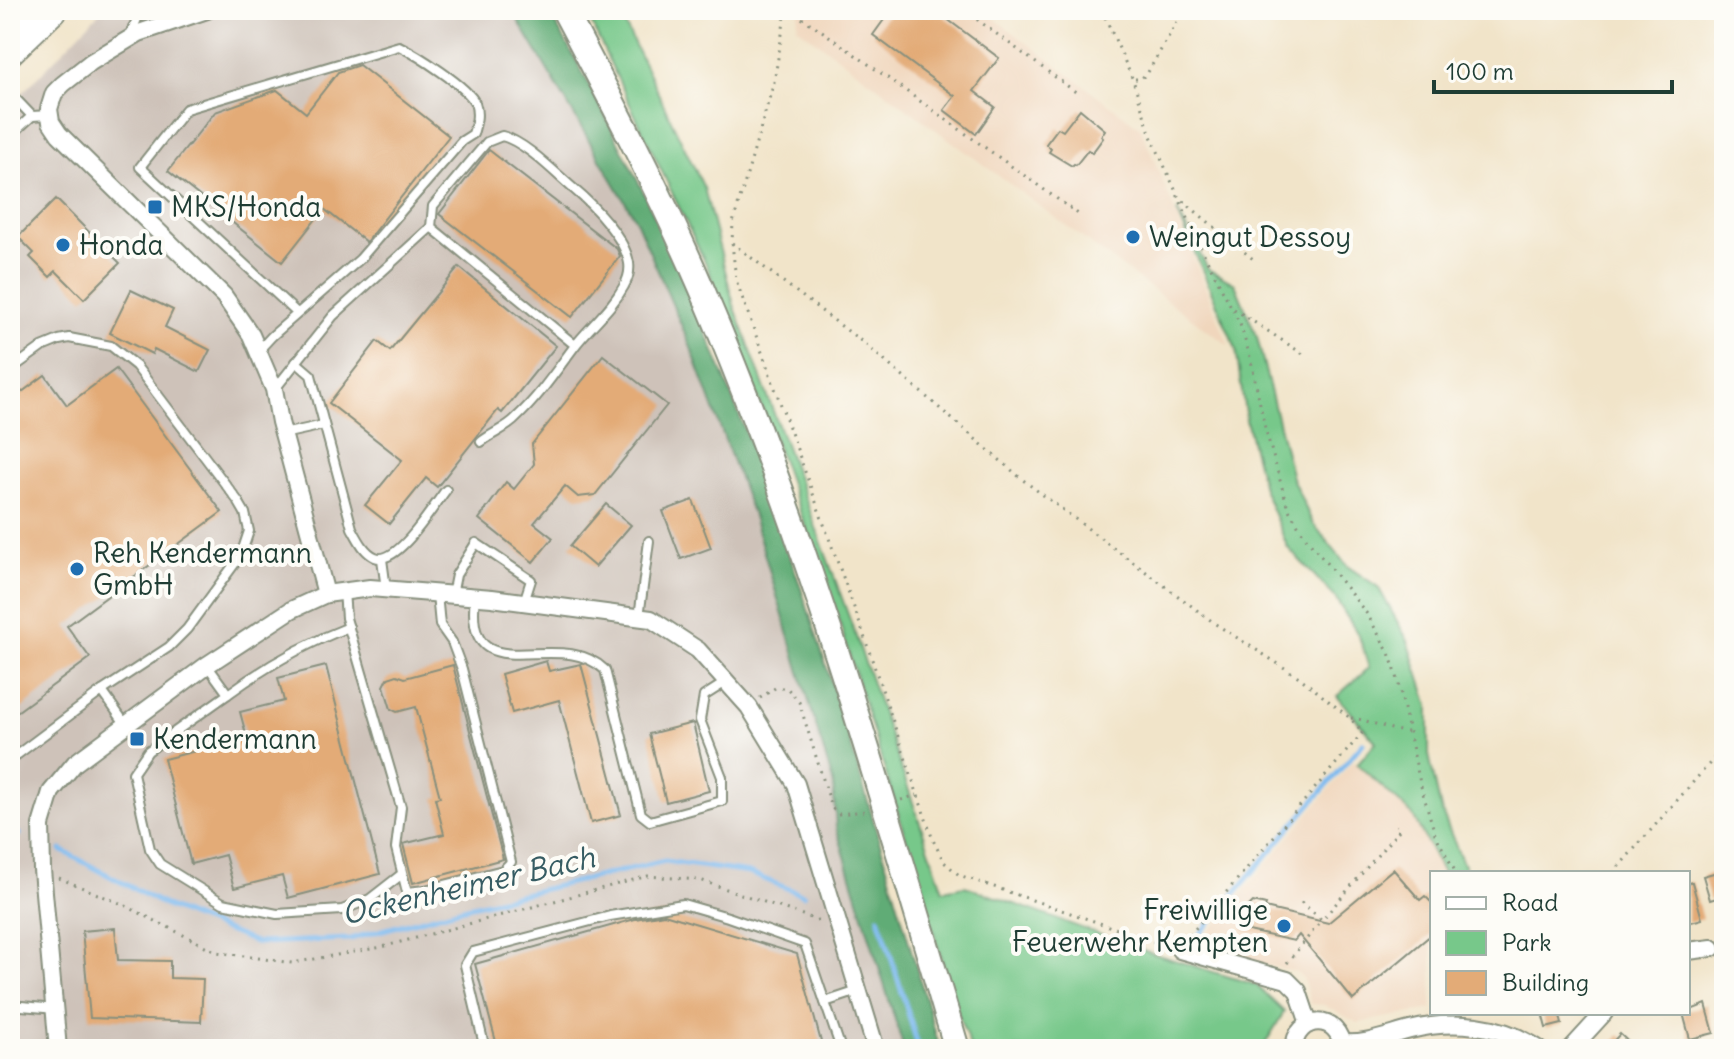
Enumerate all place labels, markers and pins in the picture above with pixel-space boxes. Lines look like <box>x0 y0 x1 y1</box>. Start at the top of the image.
place label: MKS/Honda <box>171 189 321 225</box>
marker: MKS/Honda <box>146 198 164 216</box>
place label: Weingut Dessoy <box>1149 219 1351 255</box>
place label: Honda <box>79 227 164 263</box>
marker: Weingut Dessoy <box>1124 228 1142 246</box>
marker: Honda <box>54 236 72 254</box>
place label: Reh Kendermann GmbH <box>93 535 312 603</box>
marker: Reh Kendermann GmbH <box>68 560 86 578</box>
place label: Kendermann <box>153 721 317 757</box>
marker: Kendermann <box>128 730 146 748</box>
place label: Freiwillige Feuerwehr Kempten <box>1012 892 1268 960</box>
marker: Freiwillige Feuerwehr Kempten <box>1275 917 1293 935</box>

